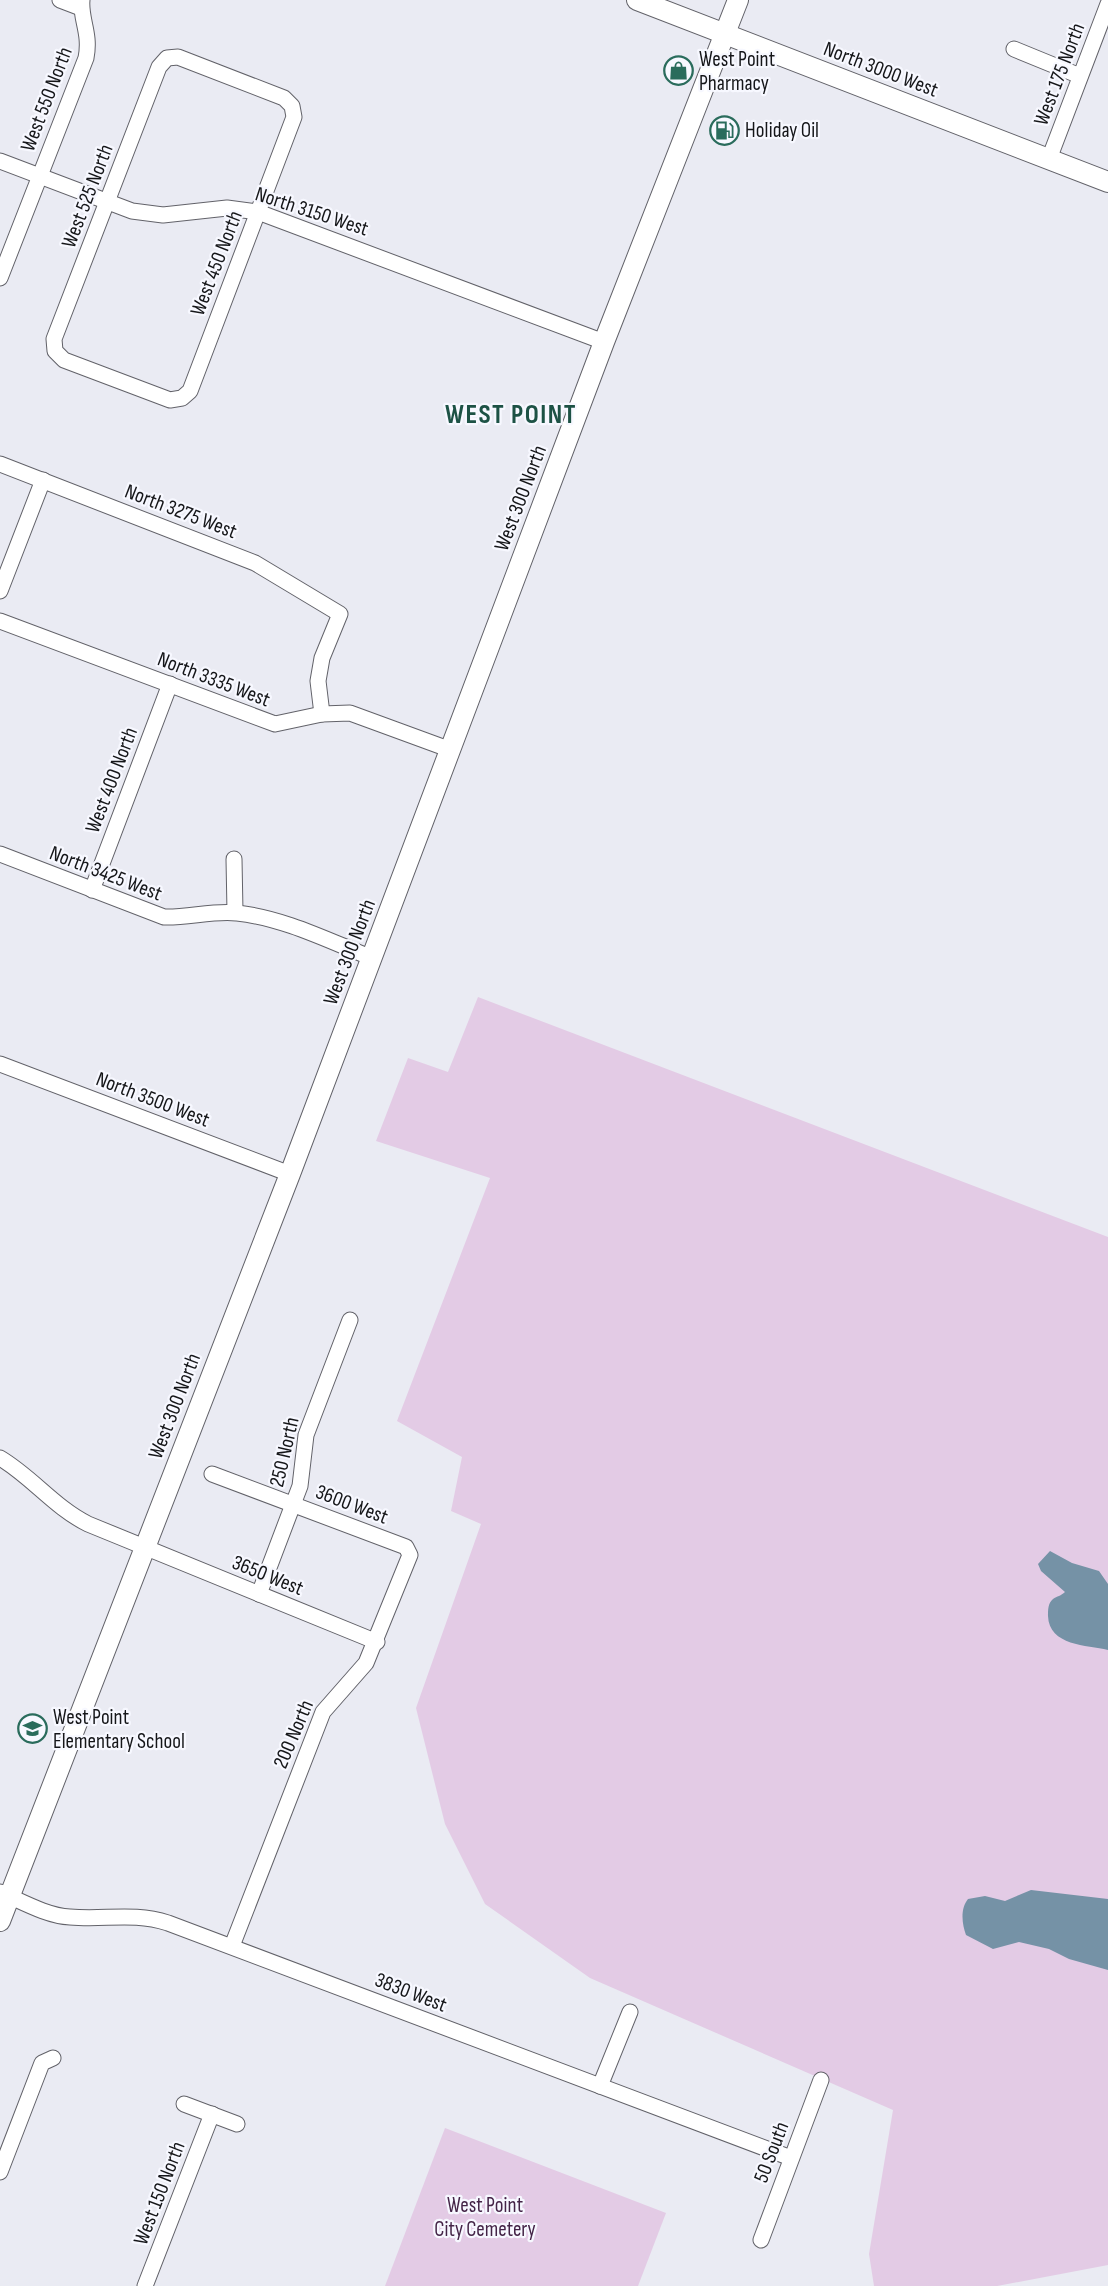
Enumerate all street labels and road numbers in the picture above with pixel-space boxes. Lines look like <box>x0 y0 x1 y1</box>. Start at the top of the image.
street label: West 175 North <box>1029 19 1090 129</box>
street label: North 3000 West <box>820 36 941 103</box>
street label: West 550 North <box>15 43 78 155</box>
street label: West 525 North <box>56 141 119 252</box>
street label: North 3150 West <box>252 181 372 242</box>
street label: West 450 North <box>185 207 248 319</box>
street label: West 300 North <box>489 442 552 554</box>
street label: North 3275 West <box>121 479 240 544</box>
street label: North 3335 West <box>154 647 274 712</box>
street label: West 400 North <box>80 724 143 836</box>
street label: North 3425 West <box>46 841 166 906</box>
street label: West 300 North <box>318 896 381 1008</box>
street label: North 3500 West <box>93 1066 213 1133</box>
street label: West 300 North <box>143 1350 206 1462</box>
street label: 250 North <box>264 1415 305 1489</box>
street label: 3600 West <box>312 1479 392 1530</box>
street label: 3650 West <box>228 1550 307 1601</box>
street label: 200 North <box>268 1696 319 1772</box>
street label: 3830 West <box>371 1967 450 2018</box>
street label: 50 South <box>749 2118 794 2186</box>
street label: West 150 North <box>128 2138 191 2248</box>

